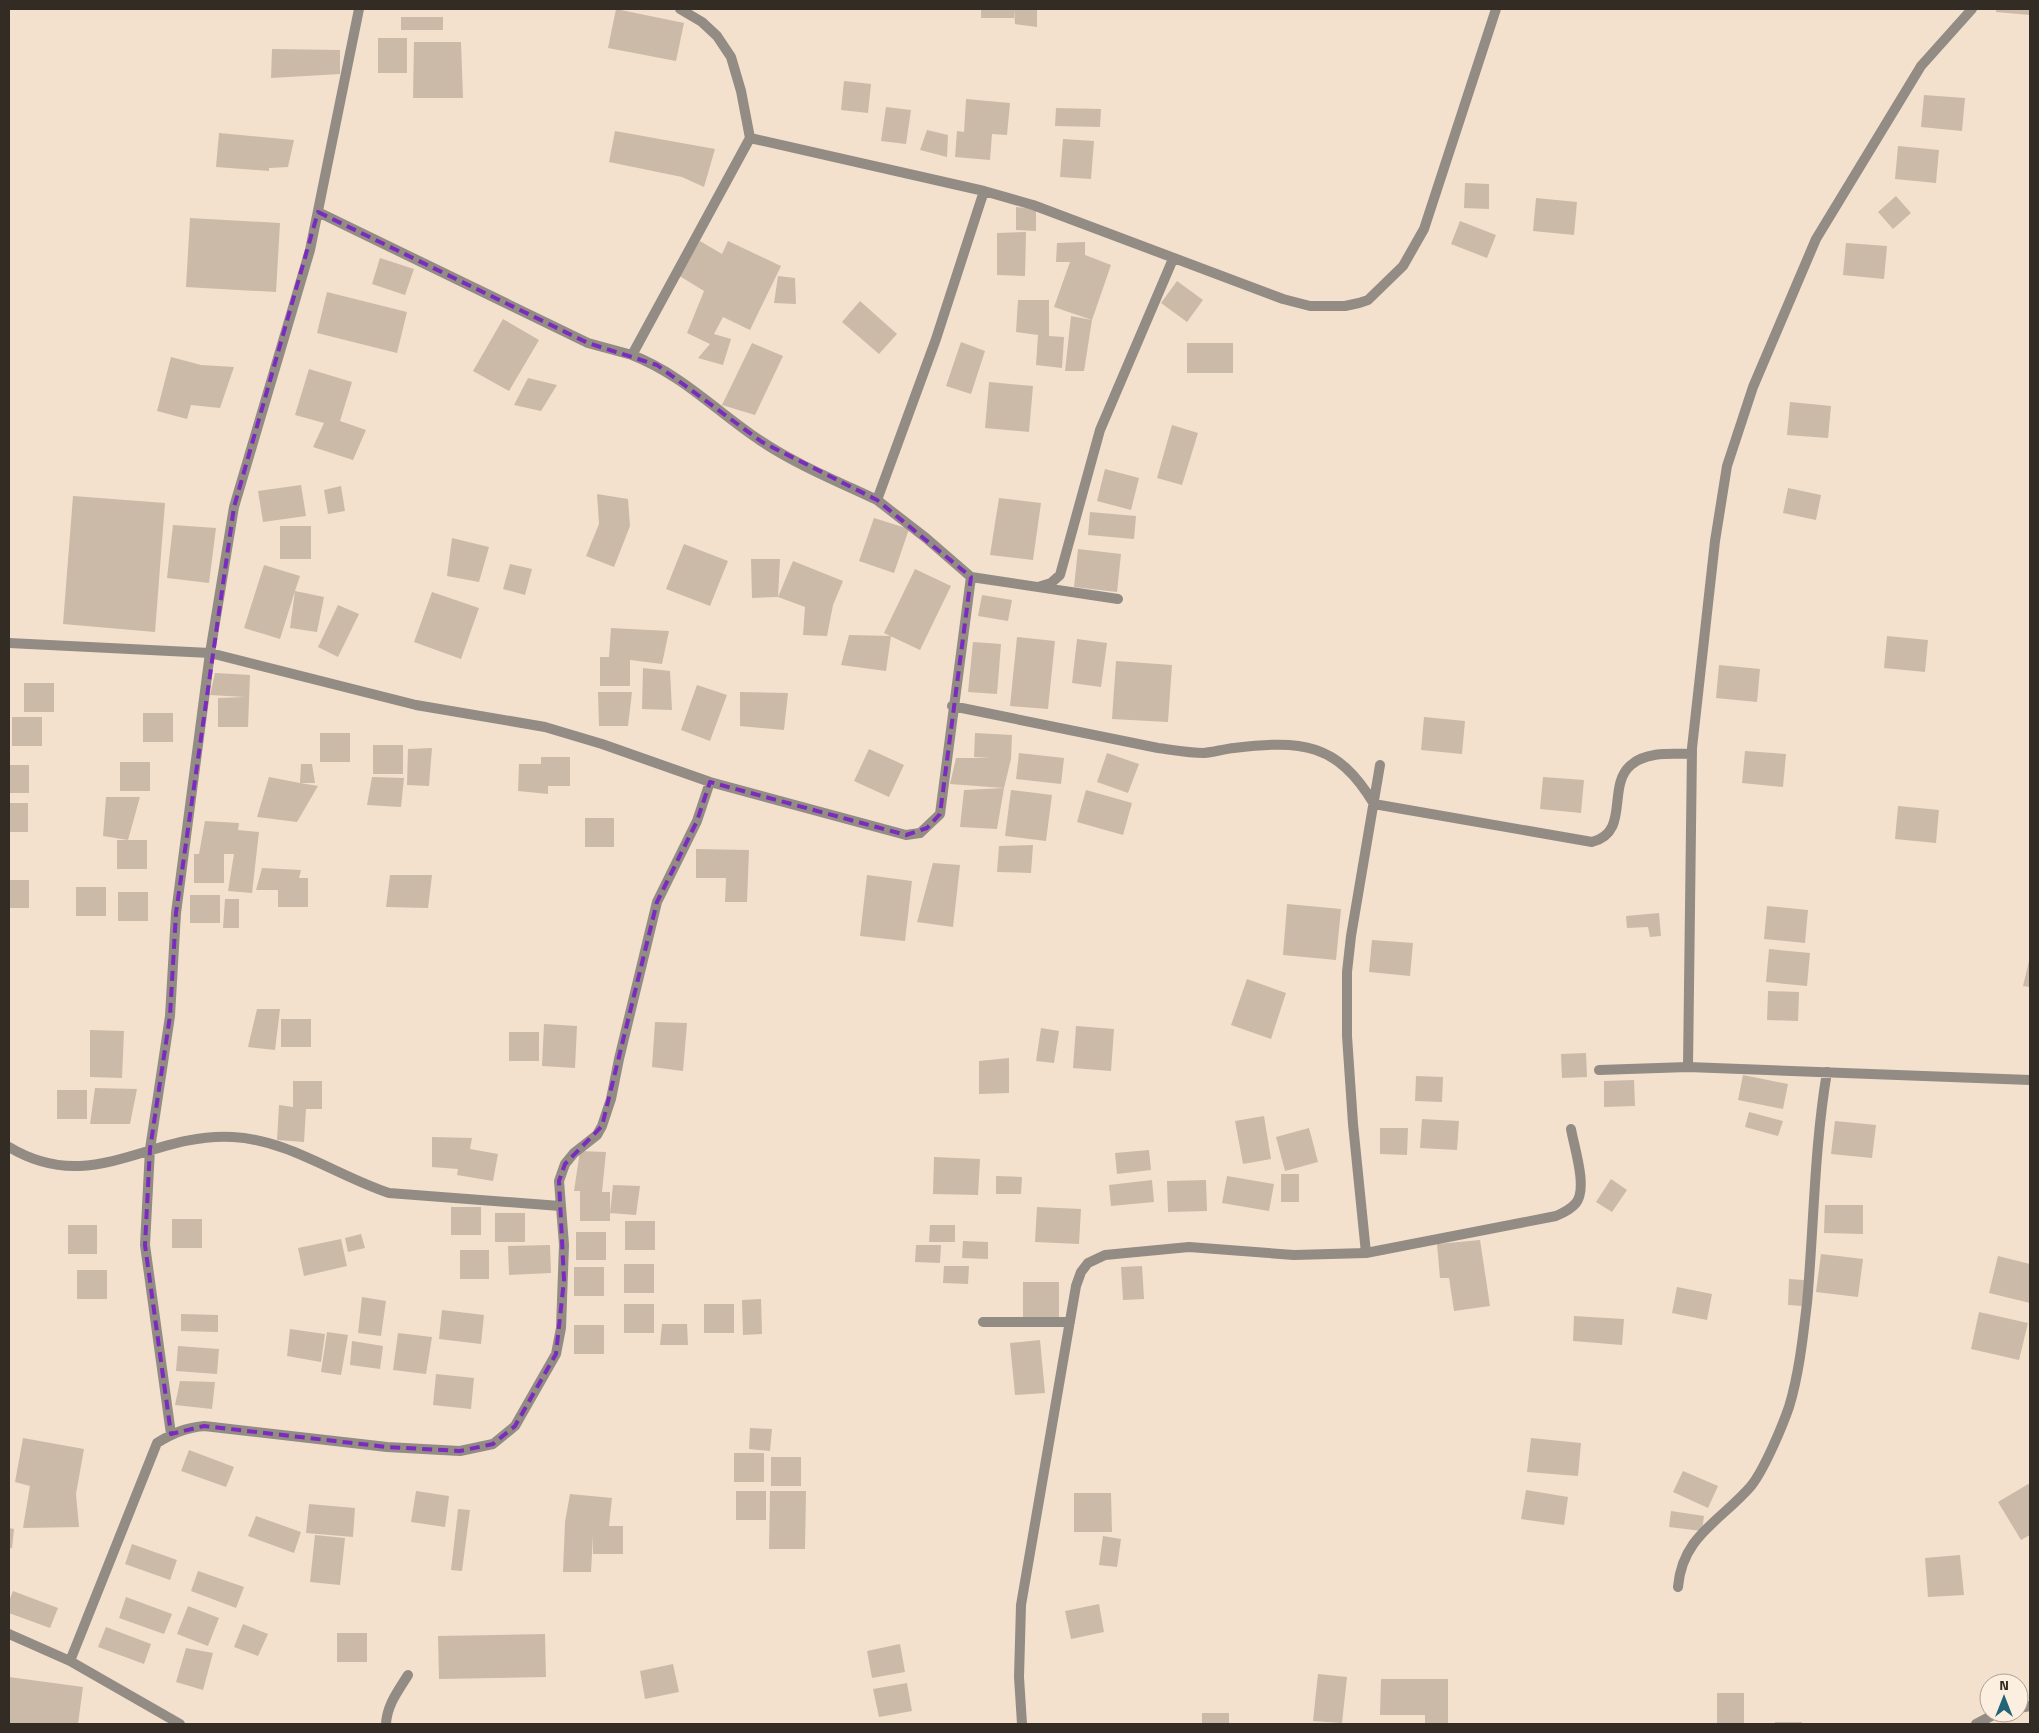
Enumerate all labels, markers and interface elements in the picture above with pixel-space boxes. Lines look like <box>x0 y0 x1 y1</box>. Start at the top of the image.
north arrow <box>1979 1673 2029 1723</box>
text: N <box>1999 1674 2009 1695</box>

